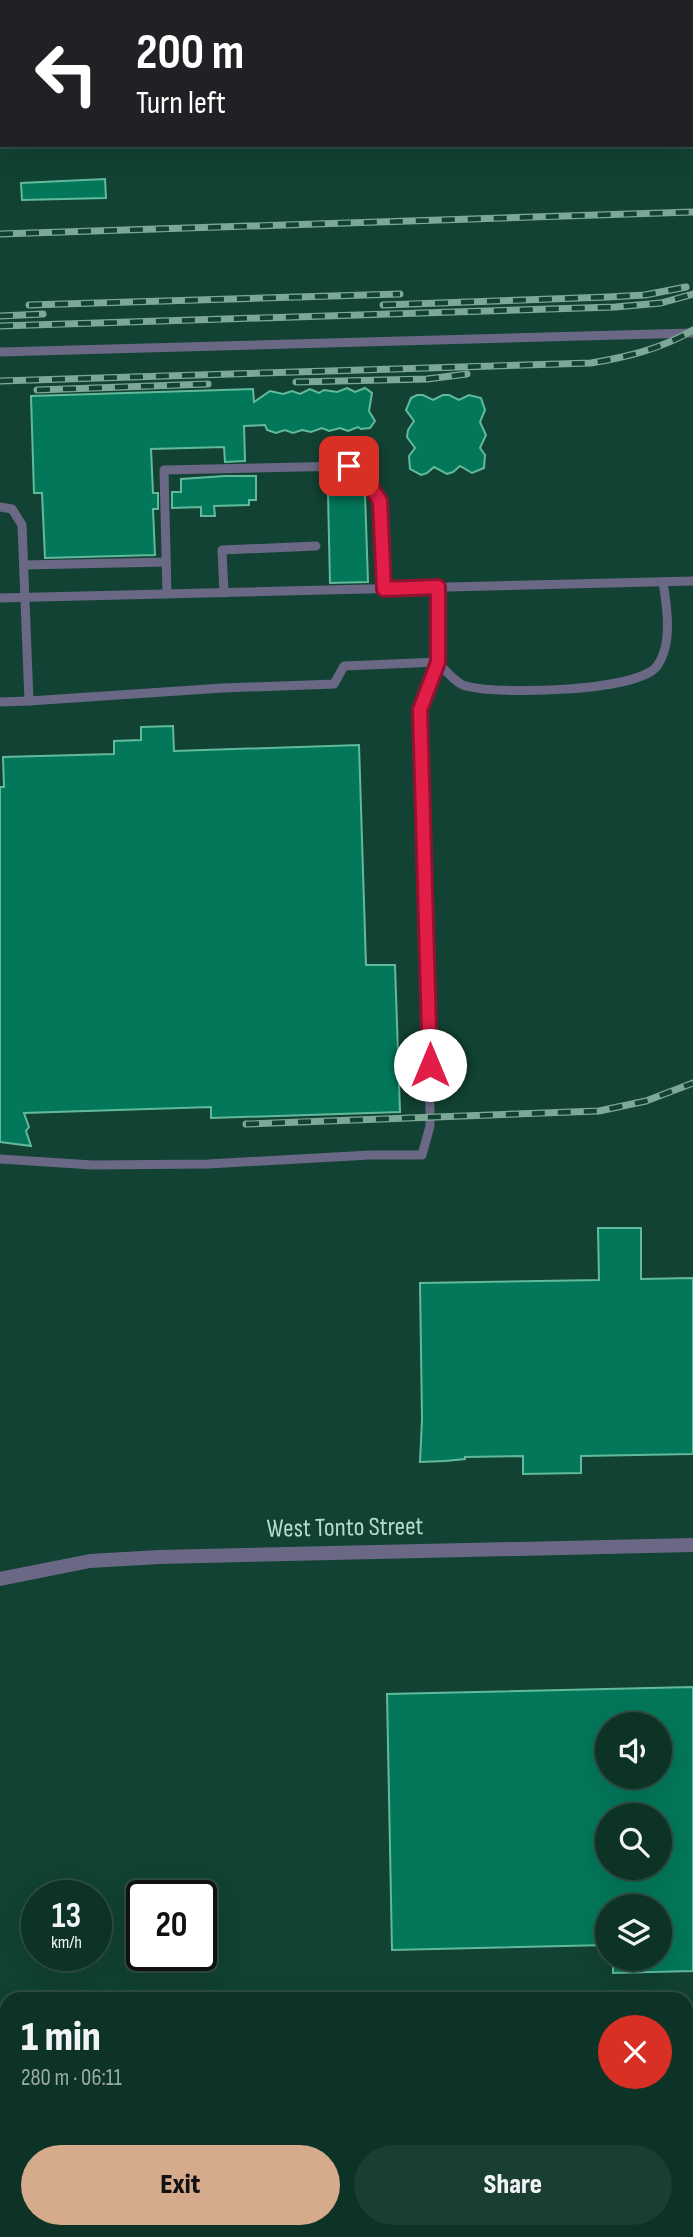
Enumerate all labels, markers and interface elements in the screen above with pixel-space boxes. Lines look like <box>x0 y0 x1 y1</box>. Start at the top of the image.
text: 200 m <box>136 24 244 83</box>
icon: left <box>21 28 112 119</box>
text: Turn left <box>136 84 226 123</box>
pin <box>319 436 379 496</box>
icon: arrive <box>330 447 368 485</box>
position arrow <box>393 1028 467 1102</box>
street label: West Tonto Street <box>266 1511 424 1545</box>
map controls <box>595 1712 672 1971</box>
button: sound <box>595 1712 672 1789</box>
button: search <box>595 1803 672 1880</box>
speed limit sign: 20 <box>126 1880 217 1971</box>
button: layers <box>595 1894 672 1971</box>
text: 13 <box>52 1895 81 1938</box>
text: km/h <box>51 1932 82 1953</box>
text: 1 min <box>21 2012 101 2063</box>
button: close <box>598 2015 672 2089</box>
text: 280 m · 06:11 <box>21 2064 122 2092</box>
button: Exit <box>21 2145 340 2225</box>
button: Share <box>354 2145 672 2225</box>

